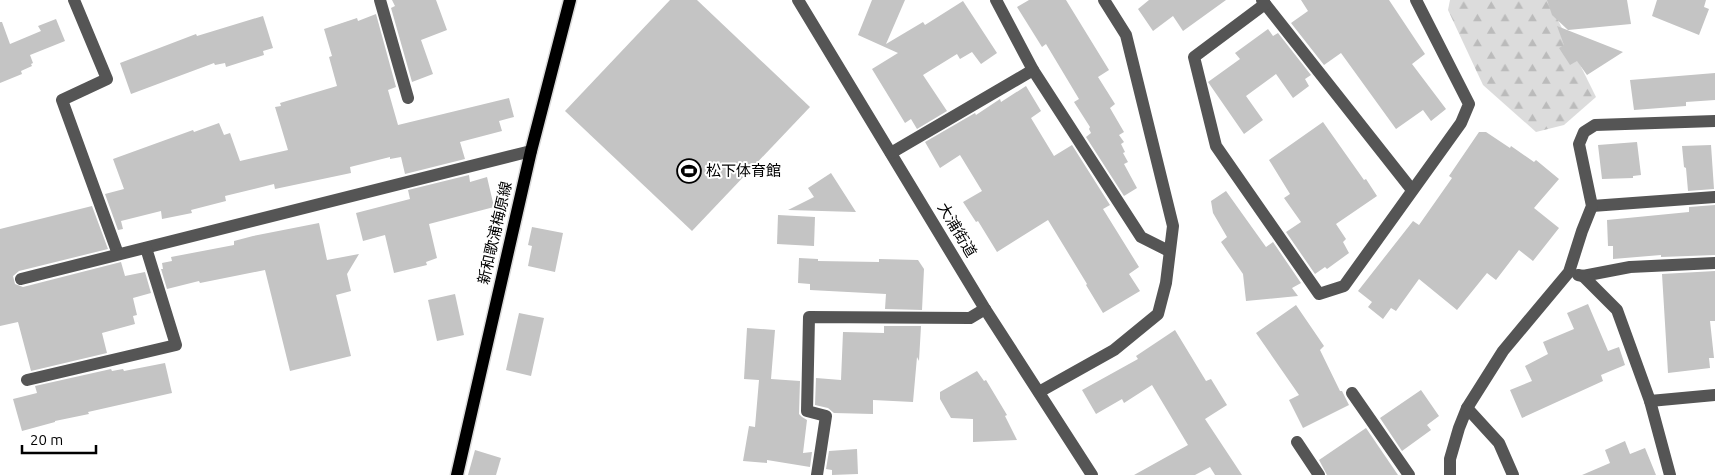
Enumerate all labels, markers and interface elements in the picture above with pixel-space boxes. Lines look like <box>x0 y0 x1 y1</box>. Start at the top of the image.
sports icon: 松下体育館 <box>676 158 702 184</box>
place label: 松下体育館 <box>706 162 781 179</box>
street label: 新和歌浦梅原線 <box>474 180 515 286</box>
street label: 大浦街道 <box>935 200 980 260</box>
scale bar <box>22 422 96 454</box>
text: 20 m <box>30 431 63 448</box>

